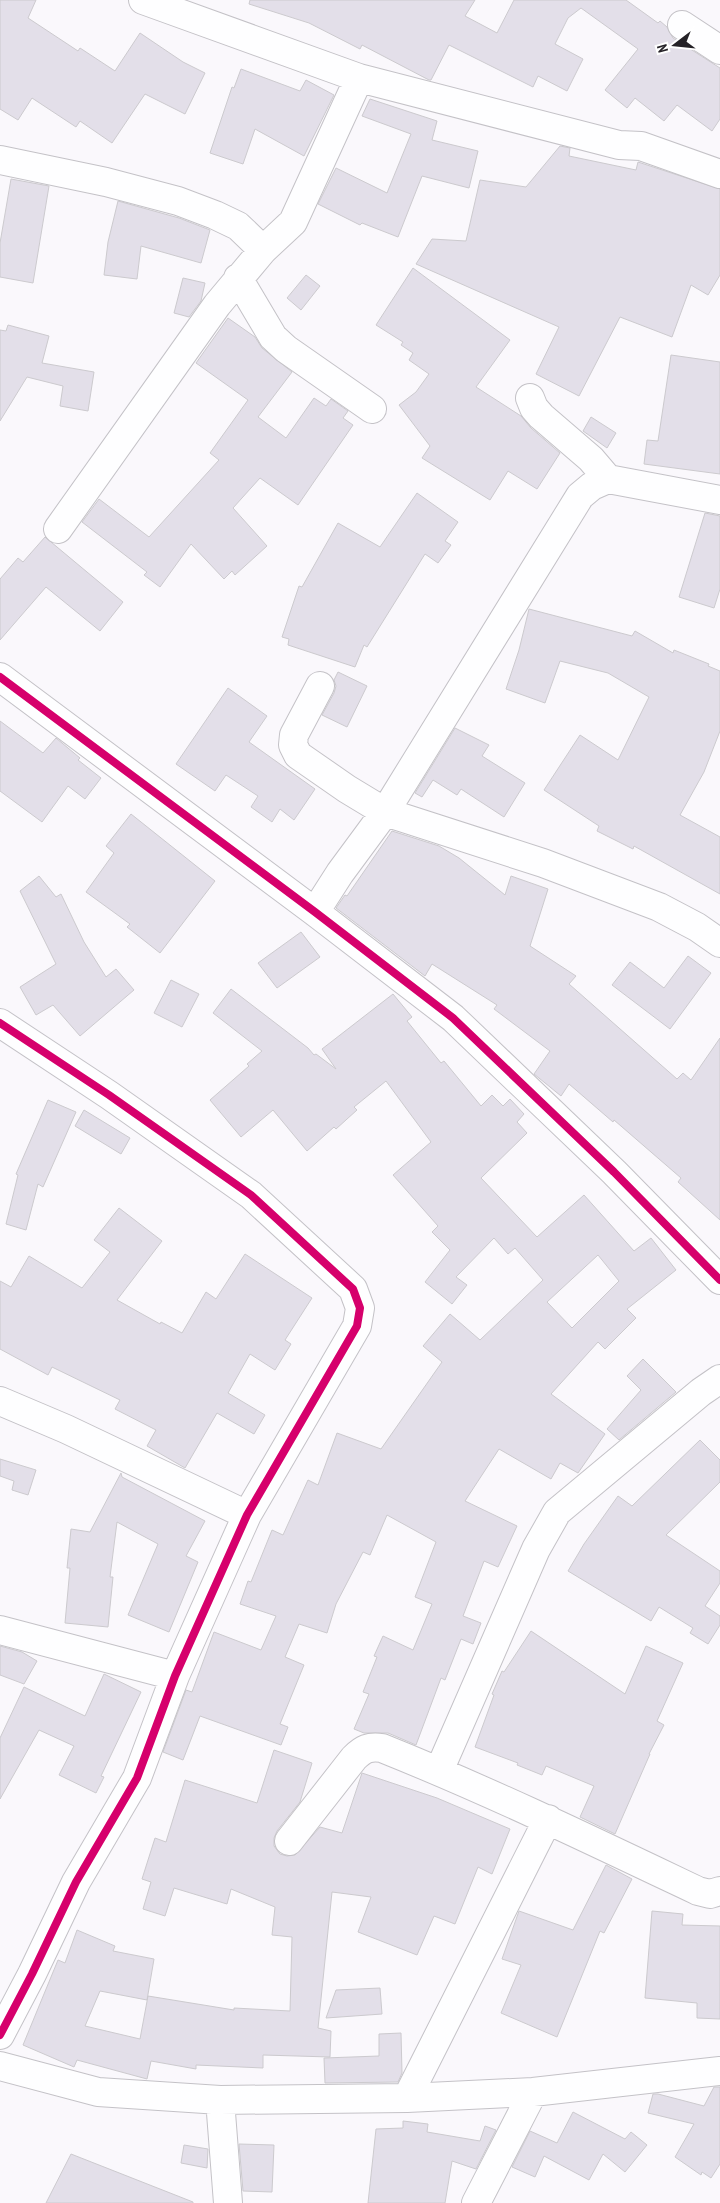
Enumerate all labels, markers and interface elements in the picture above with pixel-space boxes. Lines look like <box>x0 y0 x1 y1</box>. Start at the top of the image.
north arrow <box>650 20 700 70</box>
text: N <box>653 42 672 55</box>

